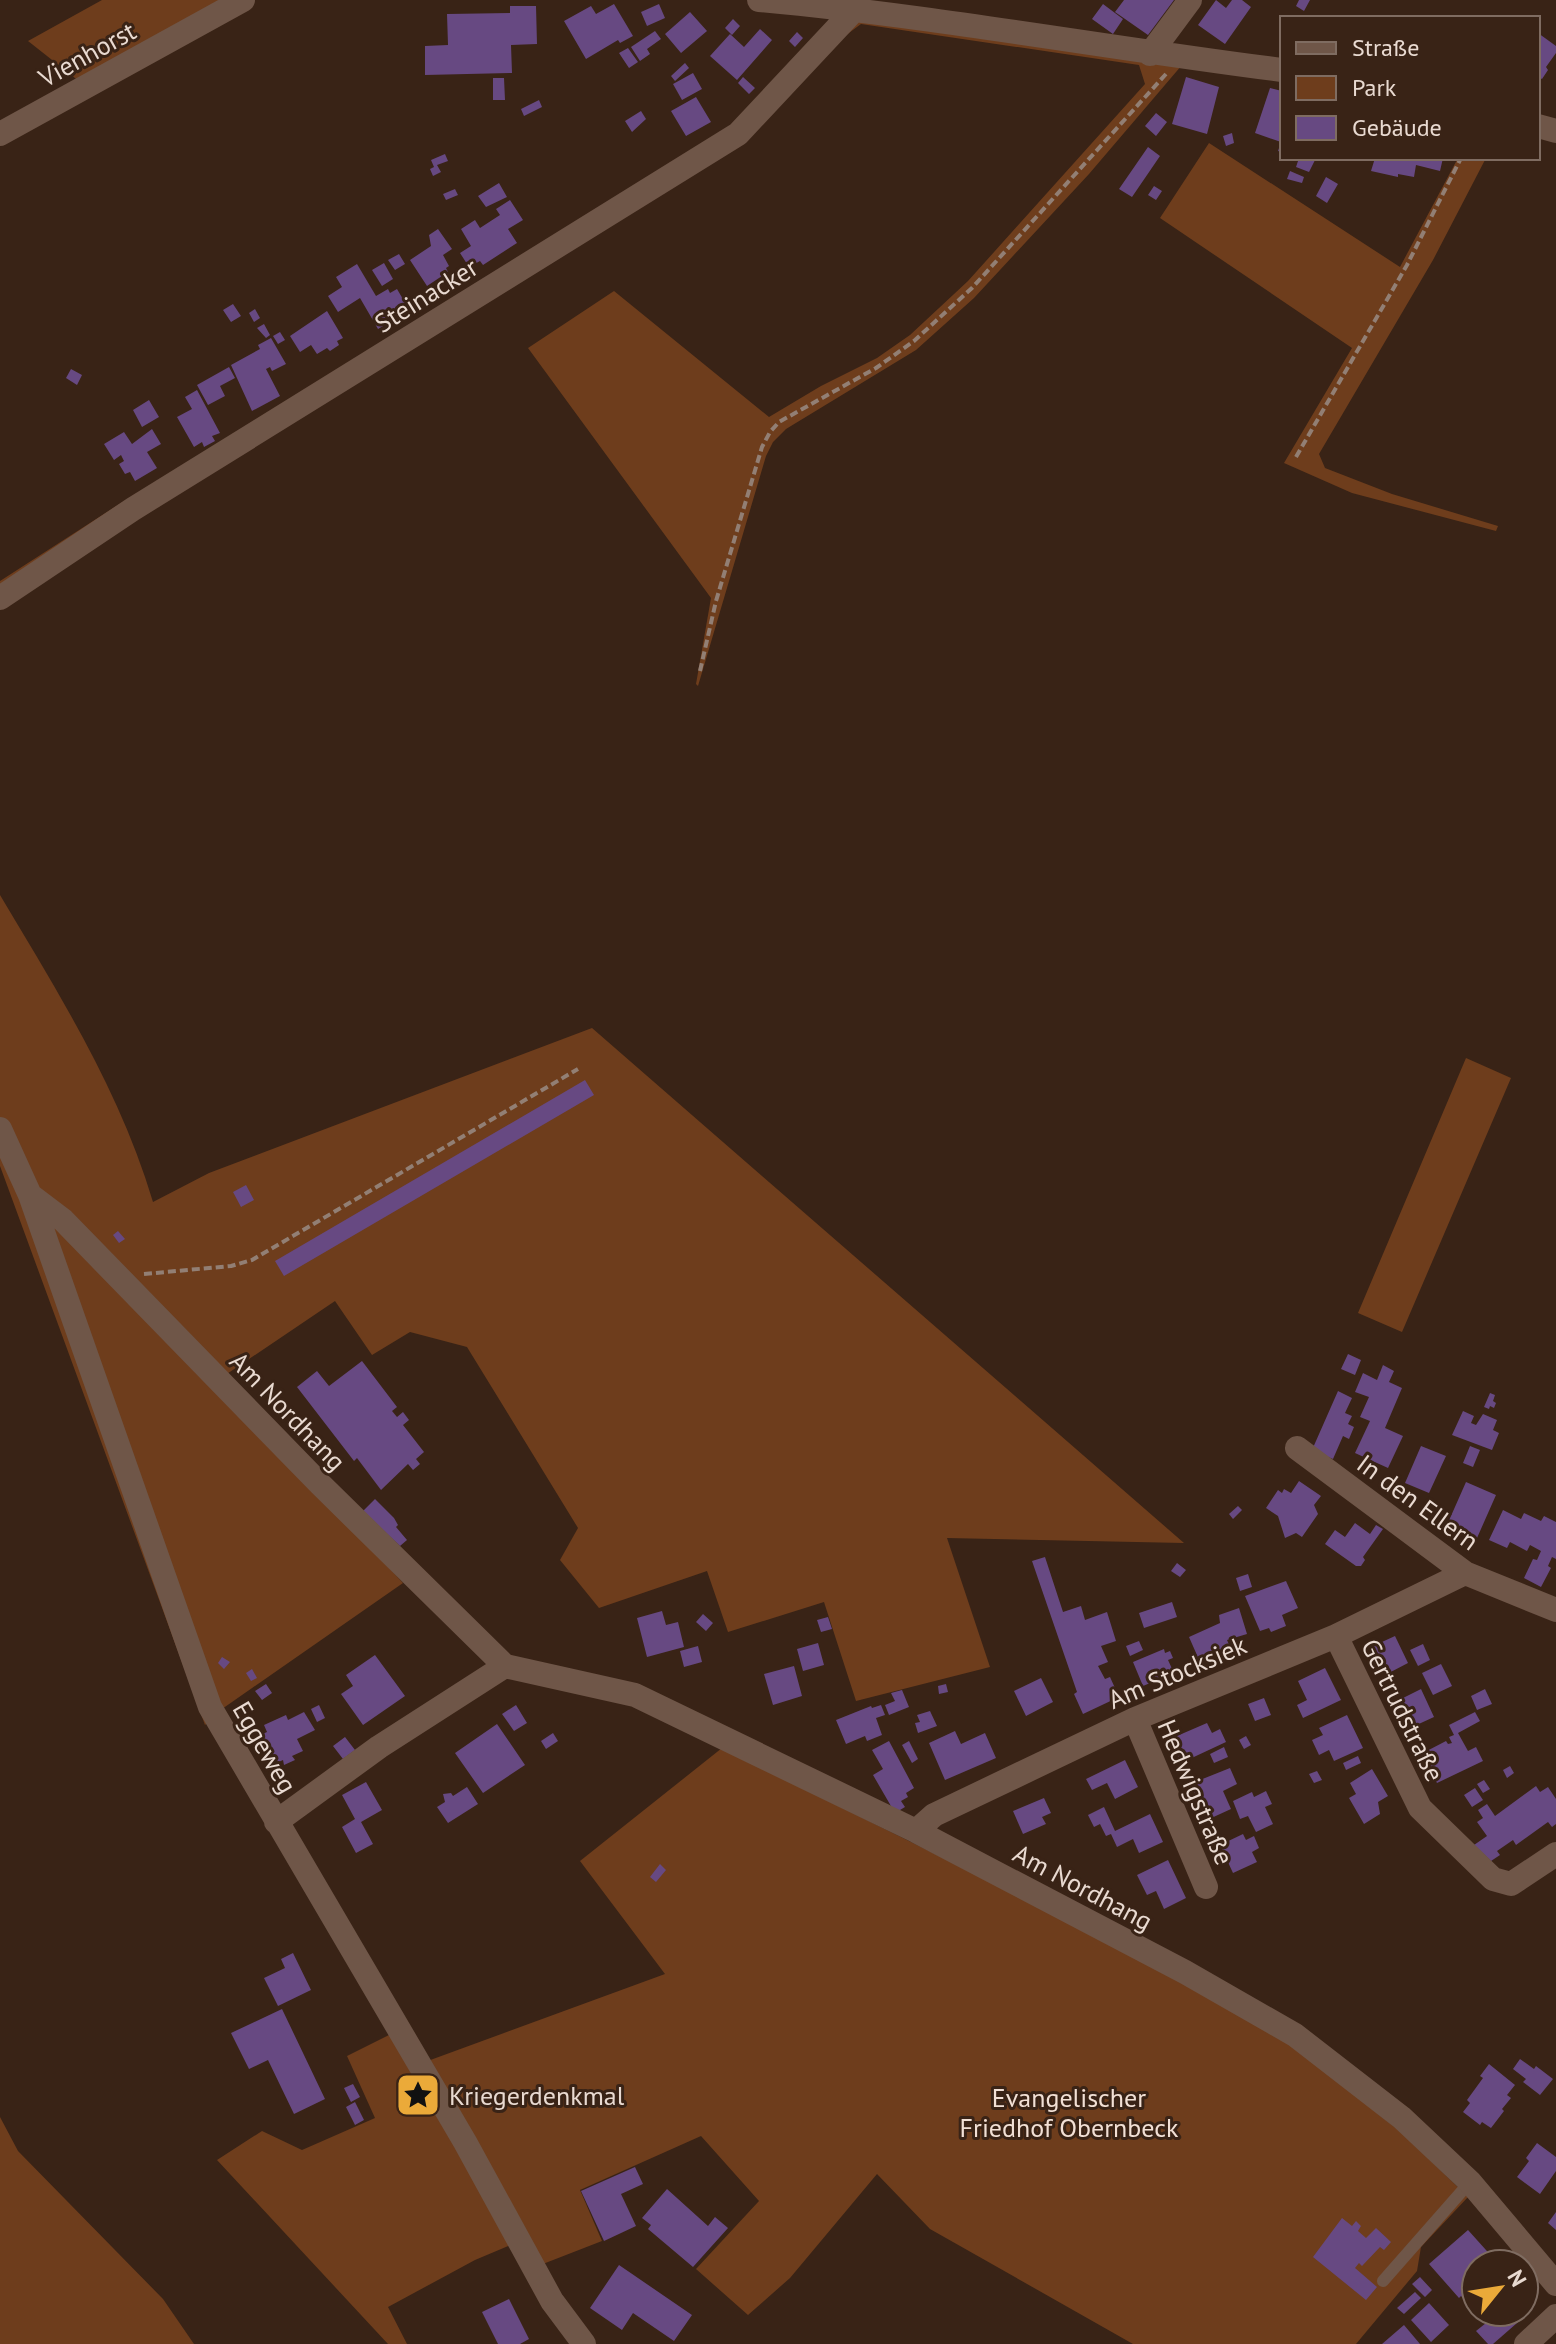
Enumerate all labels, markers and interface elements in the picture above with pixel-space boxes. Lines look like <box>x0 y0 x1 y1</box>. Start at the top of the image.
street label: Vienhorst <box>32 14 141 95</box>
legend <box>1280 16 1540 160</box>
text: Straße <box>1352 32 1419 63</box>
text: Park <box>1352 72 1397 103</box>
text: Gebäude <box>1352 112 1442 143</box>
street label: Steinacker <box>368 250 484 340</box>
street label: Am Nordhang <box>223 1345 353 1477</box>
street label: In den Ellern <box>1351 1447 1485 1557</box>
street label: Am Stocksiek <box>1103 1628 1252 1716</box>
street label: Gertrudstraße <box>1354 1633 1452 1787</box>
street label: Eggeweg <box>226 1695 304 1799</box>
street label: Hedwigstraße <box>1151 1714 1241 1870</box>
street label: Am Nordhang <box>1008 1837 1158 1937</box>
place icon: Kriegerdenkmal <box>394 2071 442 2119</box>
place label: Kriegerdenkmal <box>449 2079 625 2112</box>
park label: Evangelischer Friedhof Obernbeck <box>960 2081 1179 2144</box>
north arrow <box>1460 2248 1540 2328</box>
text: N <box>1502 2265 1533 2291</box>

